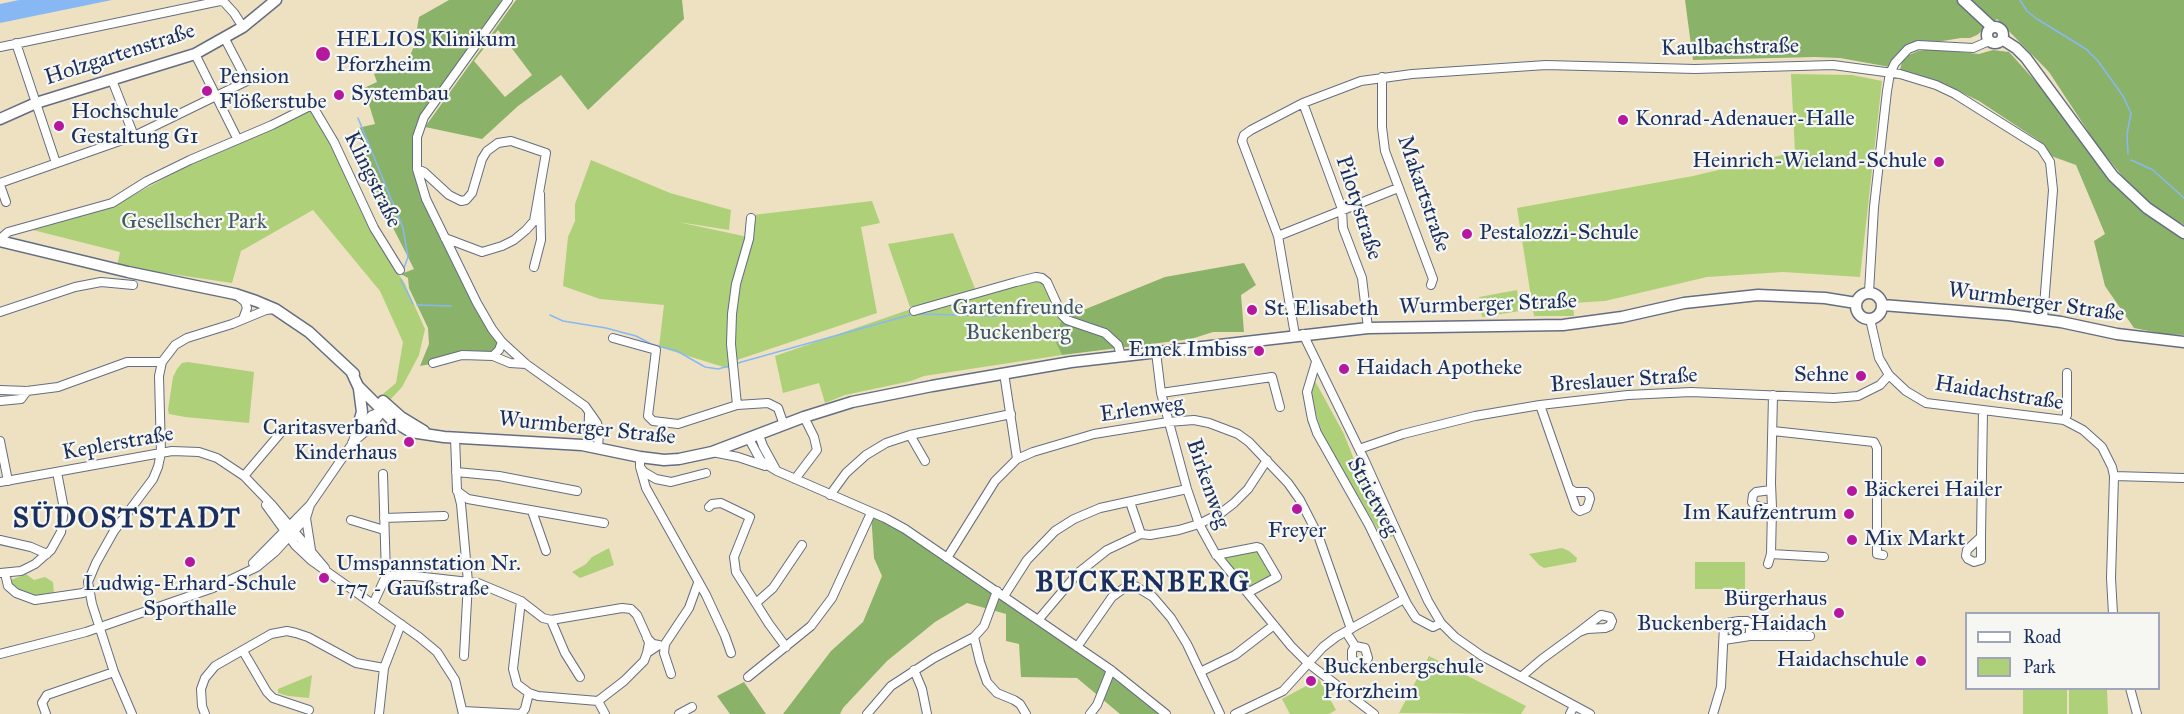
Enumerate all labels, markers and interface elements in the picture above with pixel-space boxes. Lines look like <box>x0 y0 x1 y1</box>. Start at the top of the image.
street label: Holzgartenstraße <box>41 18 199 92</box>
place label: HELIOS Klinikum Pforzheim <box>336 28 516 80</box>
street label: Kaulbachstraße <box>1661 34 1799 62</box>
marker: HELIOS Klinikum Pforzheim <box>314 45 332 63</box>
place label: Pension Flößerstube <box>219 65 327 116</box>
place label: Systembau <box>351 82 449 108</box>
marker: Pension Flößerstube <box>200 84 214 98</box>
marker: Systembau <box>332 88 346 102</box>
place label: Hochschule Gestaltung G1 <box>71 100 198 152</box>
place label: Konrad-Adenauer-Halle <box>1635 107 1855 133</box>
marker: Konrad-Adenauer-Halle <box>1616 113 1630 127</box>
marker: Hochschule Gestaltung G1 <box>52 119 66 133</box>
street label: Klingstraße <box>337 128 407 232</box>
street label: Makartstraße <box>1391 132 1455 256</box>
place label: Heinrich-Wieland-Schule <box>1692 149 1927 175</box>
street label: Pilotystraße <box>1329 153 1387 263</box>
marker: Heinrich-Wieland-Schule <box>1932 155 1946 169</box>
park label: Gesellscher Park <box>121 210 267 236</box>
place label: Pestalozzi-Schule <box>1479 221 1639 247</box>
marker: Pestalozzi-Schule <box>1460 227 1474 241</box>
street label: Wurmberger Straße <box>1946 278 2126 328</box>
street label: Wurmberger Straße <box>1399 289 1577 321</box>
park label: Gartenfreunde Buckenberg <box>953 296 1083 348</box>
place label: St. Elisabeth <box>1264 297 1379 323</box>
marker: St. Elisabeth <box>1245 303 1259 317</box>
place label: Emek Imbiss <box>1128 338 1247 364</box>
marker: Emek Imbiss <box>1252 344 1266 358</box>
place label: Haidach Apotheke <box>1356 356 1522 382</box>
marker: Haidach Apotheke <box>1337 362 1351 376</box>
street label: Breslauer Straße <box>1550 363 1698 399</box>
place label: Sehne <box>1794 363 1849 389</box>
marker: Sehne <box>1854 369 1868 383</box>
street label: Haidachstraße <box>1933 371 2065 417</box>
street label: Erlenweg <box>1098 391 1186 429</box>
street label: Wurmberger Straße <box>497 407 677 451</box>
place label: Caritasverband Kinderhaus <box>263 416 397 468</box>
street label: Keplerstraße <box>60 421 176 467</box>
marker: Caritasverband Kinderhaus <box>402 435 416 449</box>
street label: Birkenweg <box>1179 436 1235 532</box>
street label: Strietweg <box>1340 453 1404 541</box>
place label: Bäckerei Hailer <box>1864 478 2002 504</box>
marker: Bäckerei Hailer <box>1845 484 1859 498</box>
place label: Im Kaufzentrum <box>1683 501 1837 527</box>
marker: Freyer <box>1290 502 1304 516</box>
district label: SÜDOSTSTADT <box>13 503 241 537</box>
marker: Im Kaufzentrum <box>1842 507 1856 521</box>
place label: Freyer <box>1268 519 1326 545</box>
place label: Mix Markt <box>1864 527 1965 553</box>
marker: Mix Markt <box>1845 533 1859 547</box>
place label: Umspannstation Nr. 177 - Gaußstraße <box>336 552 521 604</box>
marker: Ludwig-Erhard-Schule Sporthalle <box>183 555 197 569</box>
district label: BUCKENBERG <box>1035 567 1251 601</box>
marker: Umspannstation Nr. 177 - Gaußstraße <box>317 571 331 585</box>
place label: Ludwig-Erhard-Schule Sporthalle <box>83 572 297 624</box>
place label: Bürgerhaus Buckenberg-Haidach <box>1637 587 1827 638</box>
marker: Bürgerhaus Buckenberg-Haidach <box>1832 606 1846 620</box>
legend <box>1965 612 2160 690</box>
text: Road <box>2023 626 2061 648</box>
place label: Haidachschule <box>1777 648 1909 674</box>
marker: Haidachschule <box>1914 654 1928 668</box>
place label: Buckenbergschule Pforzheim <box>1323 655 1484 706</box>
text: Park <box>2023 656 2056 678</box>
marker: Buckenbergschule Pforzheim <box>1304 674 1318 688</box>

